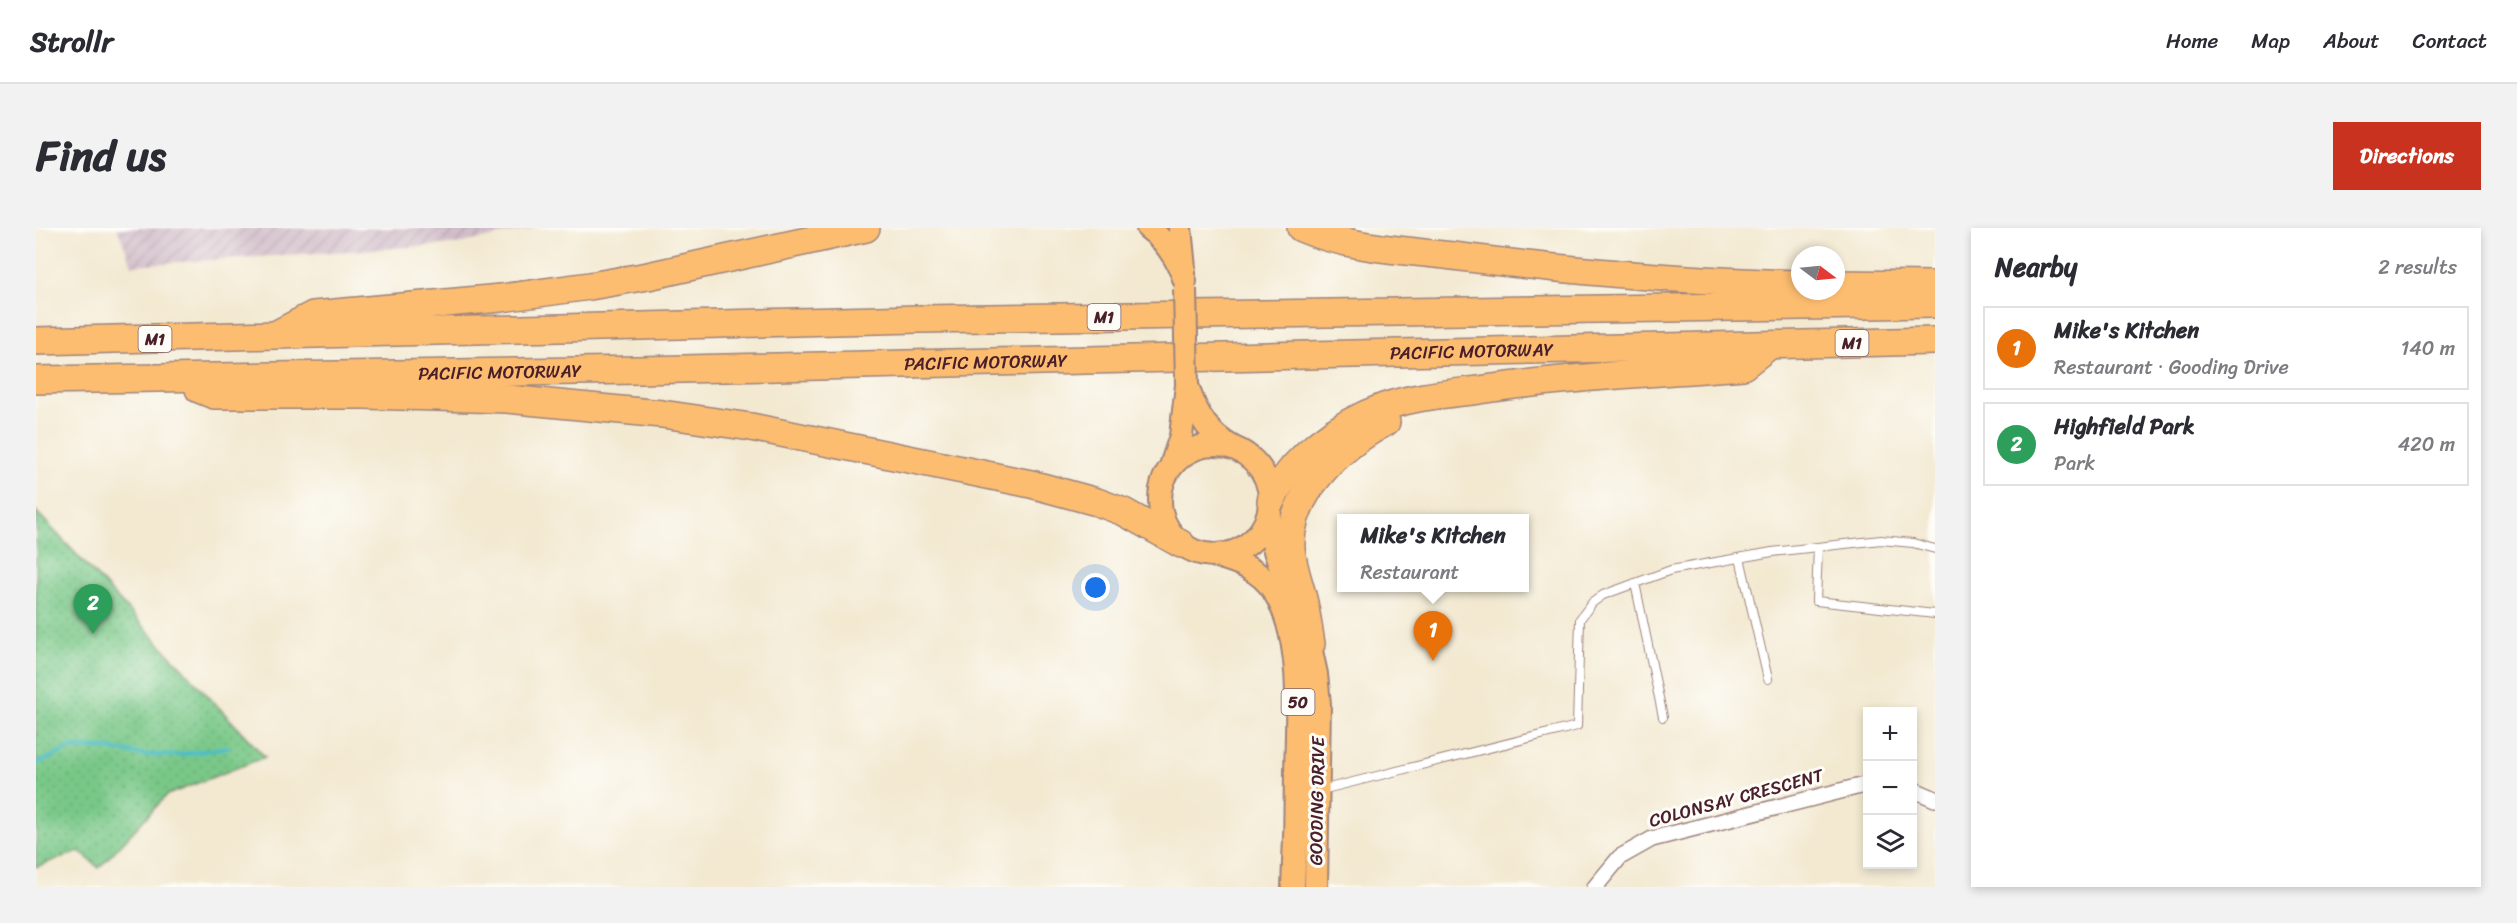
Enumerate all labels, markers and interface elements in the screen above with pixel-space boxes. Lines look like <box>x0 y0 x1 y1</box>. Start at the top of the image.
text: Strollr <box>30 17 113 66</box>
text: Home <box>2166 22 2218 60</box>
text: Map <box>2251 22 2290 60</box>
text: About <box>2323 22 2380 60</box>
text: Contact <box>2413 22 2487 60</box>
text: Find us <box>36 119 166 193</box>
button: Directions <box>2333 122 2481 190</box>
text: Nearby <box>1995 244 2077 290</box>
north arrow <box>1791 246 1845 300</box>
text: 2 results <box>2378 250 2457 285</box>
road number: M1 <box>1088 304 1120 330</box>
text: Mike's Kitchen <box>2054 311 2199 350</box>
road number: M1 <box>138 326 172 352</box>
road number: M1 <box>1836 330 1868 356</box>
text: 1 <box>2012 331 2021 366</box>
text: 140 m <box>2401 331 2455 366</box>
street label: PACIFIC MOTORWAY <box>1390 334 1555 369</box>
street label: PACIFIC MOTORWAY <box>904 344 1069 380</box>
text: Restaurant · Gooding Drive <box>2054 350 2289 385</box>
street label: PACIFIC MOTORWAY <box>418 355 583 390</box>
text: Highfield Park <box>2054 407 2195 446</box>
text: 2 <box>2011 427 2022 462</box>
text: 420 m <box>2398 427 2455 462</box>
text: Park <box>2054 446 2095 481</box>
popup <box>1337 514 1529 592</box>
text: Mike's Kitchen <box>1360 516 1506 555</box>
text: Restaurant <box>1360 555 1459 590</box>
your location <box>1081 573 1110 602</box>
pin: 2 <box>74 584 112 634</box>
pin: 1 <box>1414 612 1452 661</box>
road number: 50 <box>1282 689 1314 715</box>
map controls <box>1863 707 1917 869</box>
button: + <box>1863 707 1917 761</box>
street label: GOODING DRIVE <box>1300 735 1334 866</box>
street label: COLONSAY CRESCENT <box>1645 759 1828 837</box>
button: − <box>1863 761 1917 815</box>
button: layers <box>1863 815 1917 869</box>

